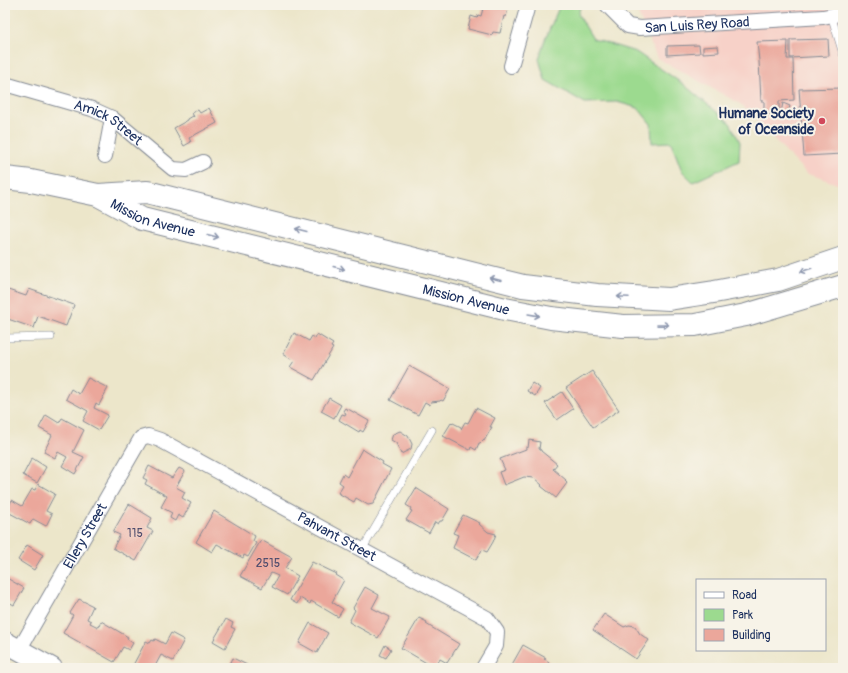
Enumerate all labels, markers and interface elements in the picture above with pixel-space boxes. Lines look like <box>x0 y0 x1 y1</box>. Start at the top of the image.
street label: San Luis Rey Road <box>644 13 750 37</box>
street label: Amick Street <box>72 96 146 149</box>
place label: Humane Society of Oceanside <box>718 105 815 138</box>
marker: Humane Society of Oceanside <box>817 116 827 126</box>
street label: Mission Avenue <box>107 195 197 241</box>
one-way arrow <box>294 226 307 233</box>
one-way arrow <box>206 233 219 241</box>
one-way arrow <box>332 265 345 272</box>
one-way arrow <box>800 267 812 275</box>
one-way arrow <box>488 274 501 282</box>
street label: Mission Avenue <box>421 281 511 319</box>
one-way arrow <box>617 293 630 300</box>
one-way arrow <box>527 311 540 319</box>
one-way arrow <box>656 321 669 329</box>
street label: Ellery Street <box>60 500 111 572</box>
street label: Pahvant Street <box>294 508 379 565</box>
house number: 115 <box>127 526 143 541</box>
house number: 2515 <box>256 556 280 571</box>
legend <box>696 579 826 651</box>
text: Road <box>732 588 757 603</box>
text: Park <box>732 608 753 623</box>
text: Building <box>732 628 771 643</box>

